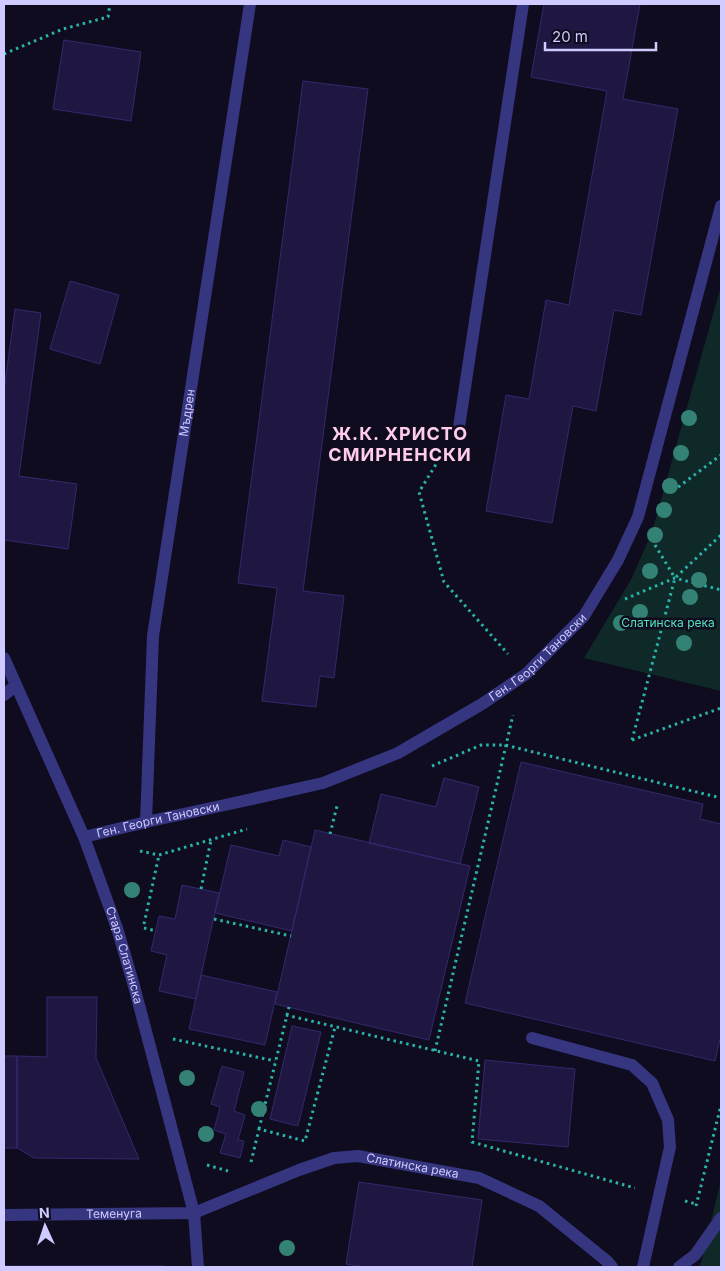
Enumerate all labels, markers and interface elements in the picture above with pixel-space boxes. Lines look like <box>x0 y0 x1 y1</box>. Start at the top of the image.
scale bar <box>545 20 656 52</box>
text: 20 m <box>552 27 588 46</box>
street label: Мъдрен <box>176 388 198 437</box>
district label: Ж.К. ХРИСТО СМИРНЕНСКИ <box>328 423 472 465</box>
street label: Ген. Георги Тановски <box>486 610 589 704</box>
park label: Слатинска река <box>621 615 715 630</box>
street label: Ген. Георги Тановски <box>95 798 221 841</box>
street label: Стара Слатинска <box>103 904 146 1006</box>
street label: Слатинска река <box>365 1150 460 1181</box>
north arrow <box>20 1201 70 1251</box>
text: N <box>39 1204 50 1221</box>
street label: Теменуга <box>86 1206 142 1221</box>

